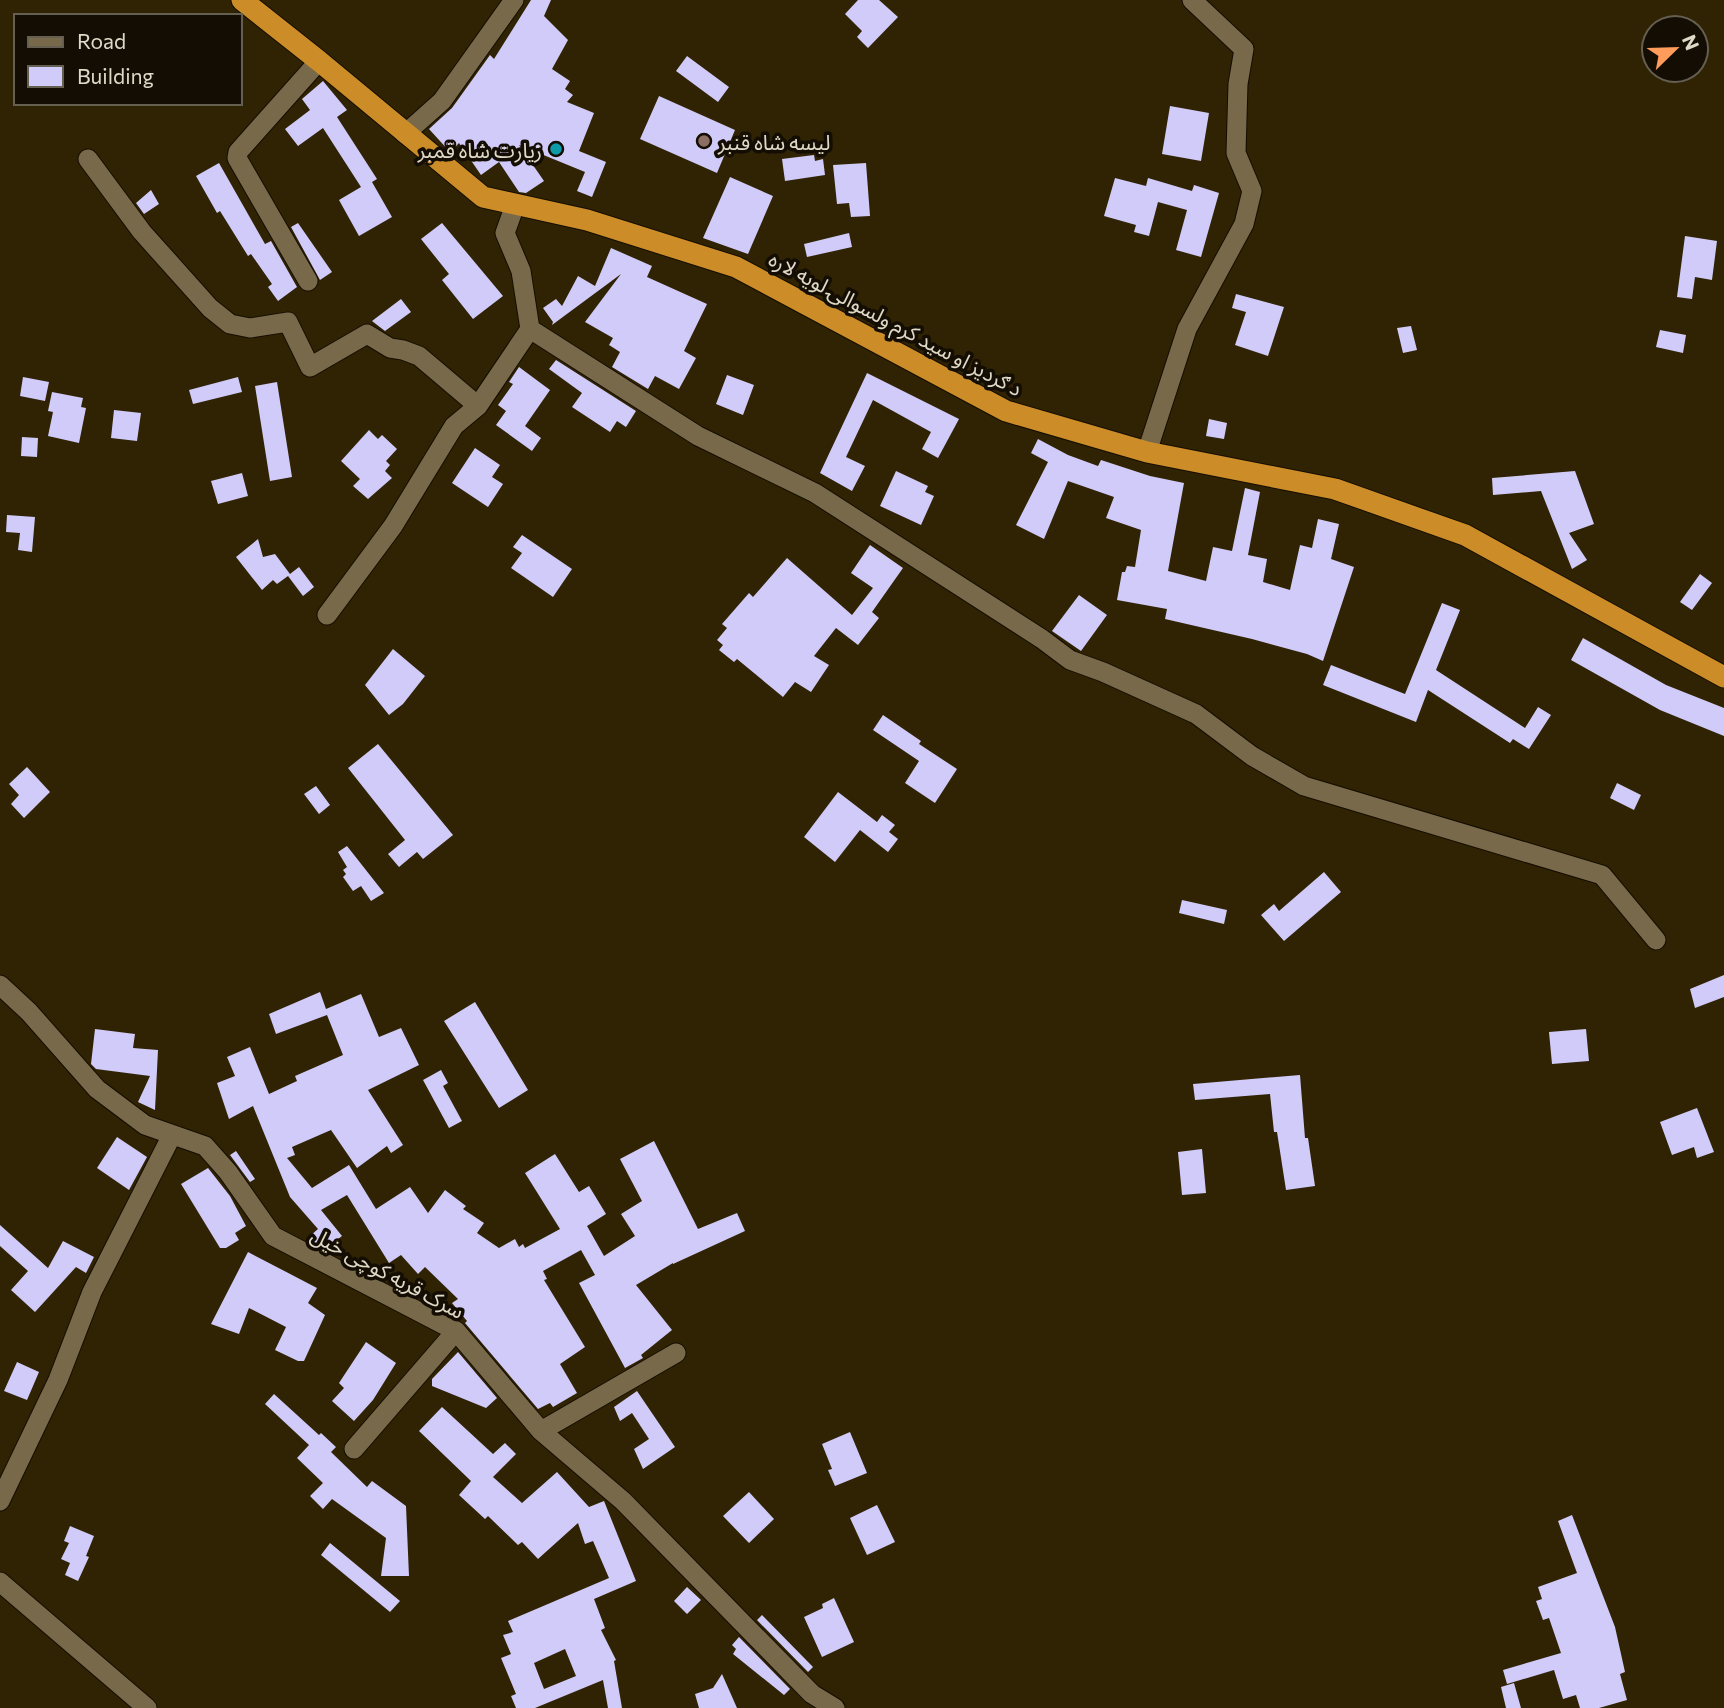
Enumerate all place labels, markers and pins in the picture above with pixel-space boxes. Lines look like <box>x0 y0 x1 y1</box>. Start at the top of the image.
place label: لیسه شاه قنبر <box>717 129 831 155</box>
marker: لیسه شاه قنبر <box>696 133 712 149</box>
place label: زیارت شاه قمبر <box>417 137 542 163</box>
marker: زیارت شاه قمبر <box>548 141 564 157</box>

